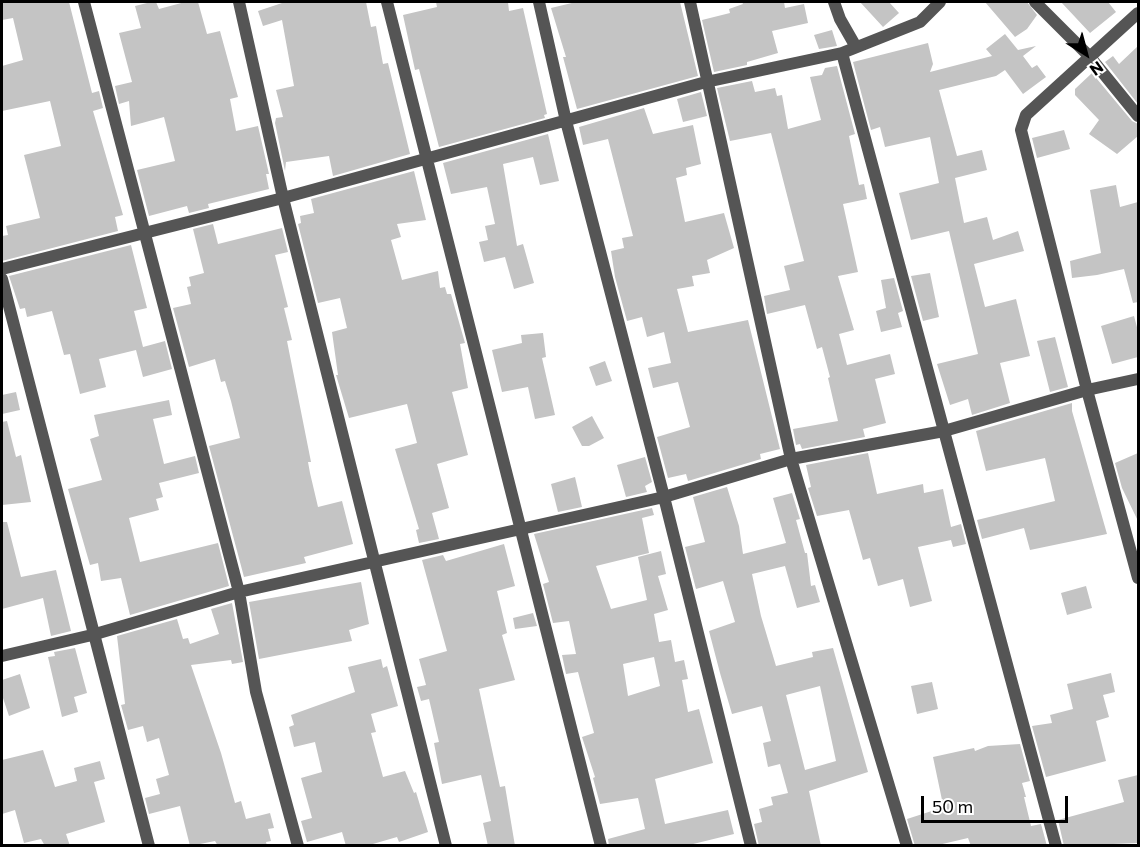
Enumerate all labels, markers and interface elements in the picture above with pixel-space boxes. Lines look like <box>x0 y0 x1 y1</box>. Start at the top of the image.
north arrow <box>1056 24 1116 84</box>
text: N <box>1086 58 1107 80</box>
scale bar <box>924 784 1071 822</box>
text: 50 m <box>932 795 973 817</box>

